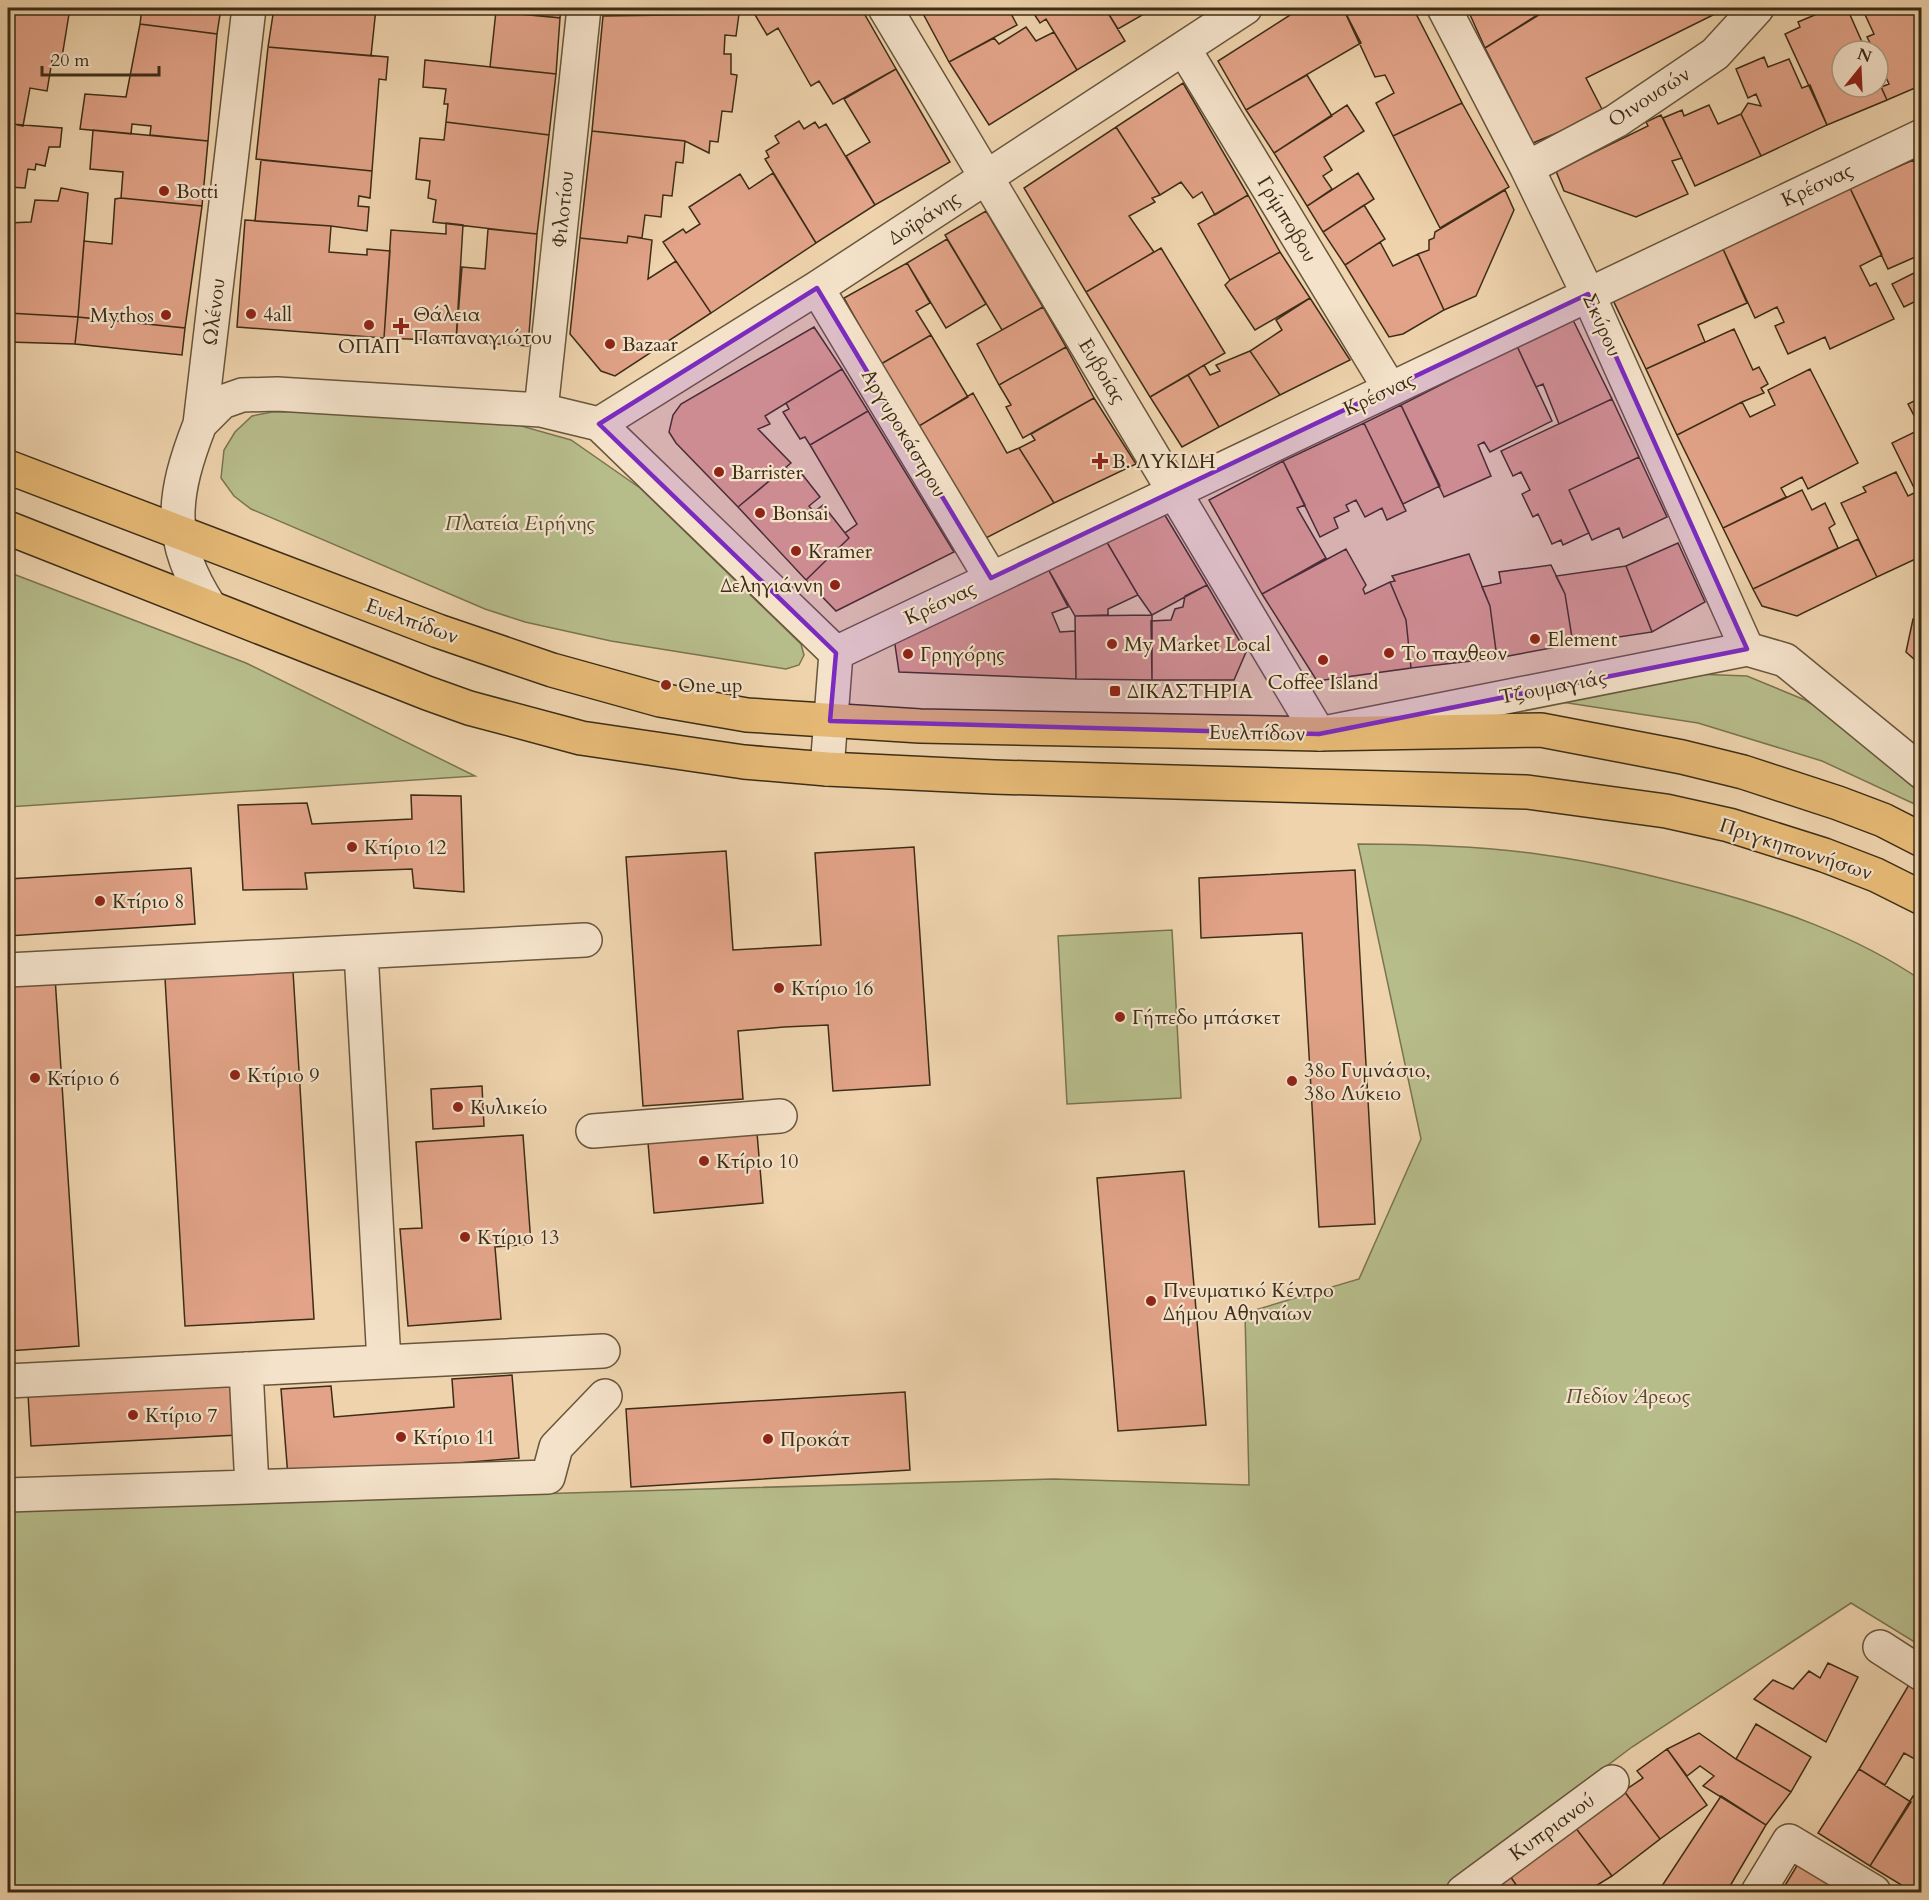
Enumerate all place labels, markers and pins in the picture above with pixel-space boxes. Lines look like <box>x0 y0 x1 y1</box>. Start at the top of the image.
place label: Botti <box>176 178 219 205</box>
marker: Botti <box>157 184 171 198</box>
place label: 4all <box>263 301 292 328</box>
place label: Θάλεια Παπαναγιώτου <box>413 301 552 351</box>
place label: Mythos <box>90 302 154 329</box>
marker: 4all <box>244 307 258 321</box>
marker: Mythos <box>159 308 173 322</box>
marker: ΟΠΑΠ <box>362 318 376 332</box>
marker: Θάλεια Παπαναγιώτου <box>394 319 408 333</box>
place label: Bazaar <box>622 331 678 358</box>
place label: ΟΠΑΠ <box>338 333 400 360</box>
marker: Bazaar <box>603 337 617 351</box>
place label: Β. ΛΥΚΙΔΗ <box>1112 448 1216 475</box>
marker: Β. ΛΥΚΙΔΗ <box>1093 454 1107 468</box>
place label: Barrister <box>731 459 804 486</box>
marker: Barrister <box>712 465 726 479</box>
place label: Bonsai <box>772 500 829 527</box>
marker: Bonsai <box>753 506 767 520</box>
place label: Kramer <box>808 538 873 565</box>
marker: Kramer <box>789 544 803 558</box>
place label: Δεληγιάννη <box>720 572 823 599</box>
marker: Δεληγιάννη <box>828 578 842 592</box>
place label: Element <box>1547 626 1618 653</box>
place label: My Market Local <box>1124 631 1271 658</box>
marker: Element <box>1528 632 1542 646</box>
marker: My Market Local <box>1105 637 1119 651</box>
place label: Το πανθεον <box>1401 640 1507 667</box>
place label: Γρηγόρης <box>920 641 1005 668</box>
marker: Το πανθεον <box>1382 646 1396 660</box>
marker: Γρηγόρης <box>901 647 915 661</box>
marker: Coffee Island <box>1316 653 1330 667</box>
place label: Coffee Island <box>1268 669 1379 696</box>
place label: One up <box>678 672 743 699</box>
marker: One up <box>659 678 673 692</box>
place label: ΔΙΚΑΣΤΗΡΙΑ <box>1127 678 1253 705</box>
marker: ΔΙΚΑΣΤΗΡΙΑ <box>1108 684 1122 698</box>
place label: Κτίριο 12 <box>364 834 447 861</box>
marker: Κτίριο 12 <box>345 840 359 854</box>
place label: Κτίριο 8 <box>112 888 184 915</box>
marker: Κτίριο 8 <box>93 894 107 908</box>
place label: Κτίριο 16 <box>791 975 874 1002</box>
marker: Κτίριο 16 <box>772 981 786 995</box>
place label: Γήπεδο μπάσκετ <box>1132 1004 1281 1031</box>
marker: Γήπεδο μπάσκετ <box>1113 1010 1127 1024</box>
place label: 38ο Γυμνάσιο, 38ο Λύκειο <box>1304 1057 1431 1107</box>
place label: Κτίριο 9 <box>247 1062 319 1089</box>
place label: Κτίριο 6 <box>47 1065 119 1092</box>
marker: Κτίριο 9 <box>228 1068 242 1082</box>
marker: Κτίριο 6 <box>28 1071 42 1085</box>
marker: 38ο Γυμνάσιο, 38ο Λύκειο <box>1285 1074 1299 1088</box>
place label: Κυλικείο <box>470 1094 548 1121</box>
marker: Κυλικείο <box>451 1100 465 1114</box>
place label: Κτίριο 10 <box>716 1148 799 1175</box>
marker: Κτίριο 10 <box>697 1154 711 1168</box>
place label: Κτίριο 13 <box>477 1224 560 1251</box>
marker: Κτίριο 13 <box>458 1230 472 1244</box>
place label: Πνευματικό Κέντρο Δήμου Αθηναίων <box>1163 1277 1334 1327</box>
marker: Πνευματικό Κέντρο Δήμου Αθηναίων <box>1144 1294 1158 1308</box>
place label: Κτίριο 7 <box>145 1402 217 1429</box>
marker: Κτίριο 7 <box>126 1408 140 1422</box>
place label: Κτίριο 11 <box>413 1424 496 1451</box>
place label: Προκάτ <box>780 1426 850 1453</box>
marker: Κτίριο 11 <box>394 1430 408 1444</box>
marker: Προκάτ <box>761 1432 775 1446</box>

